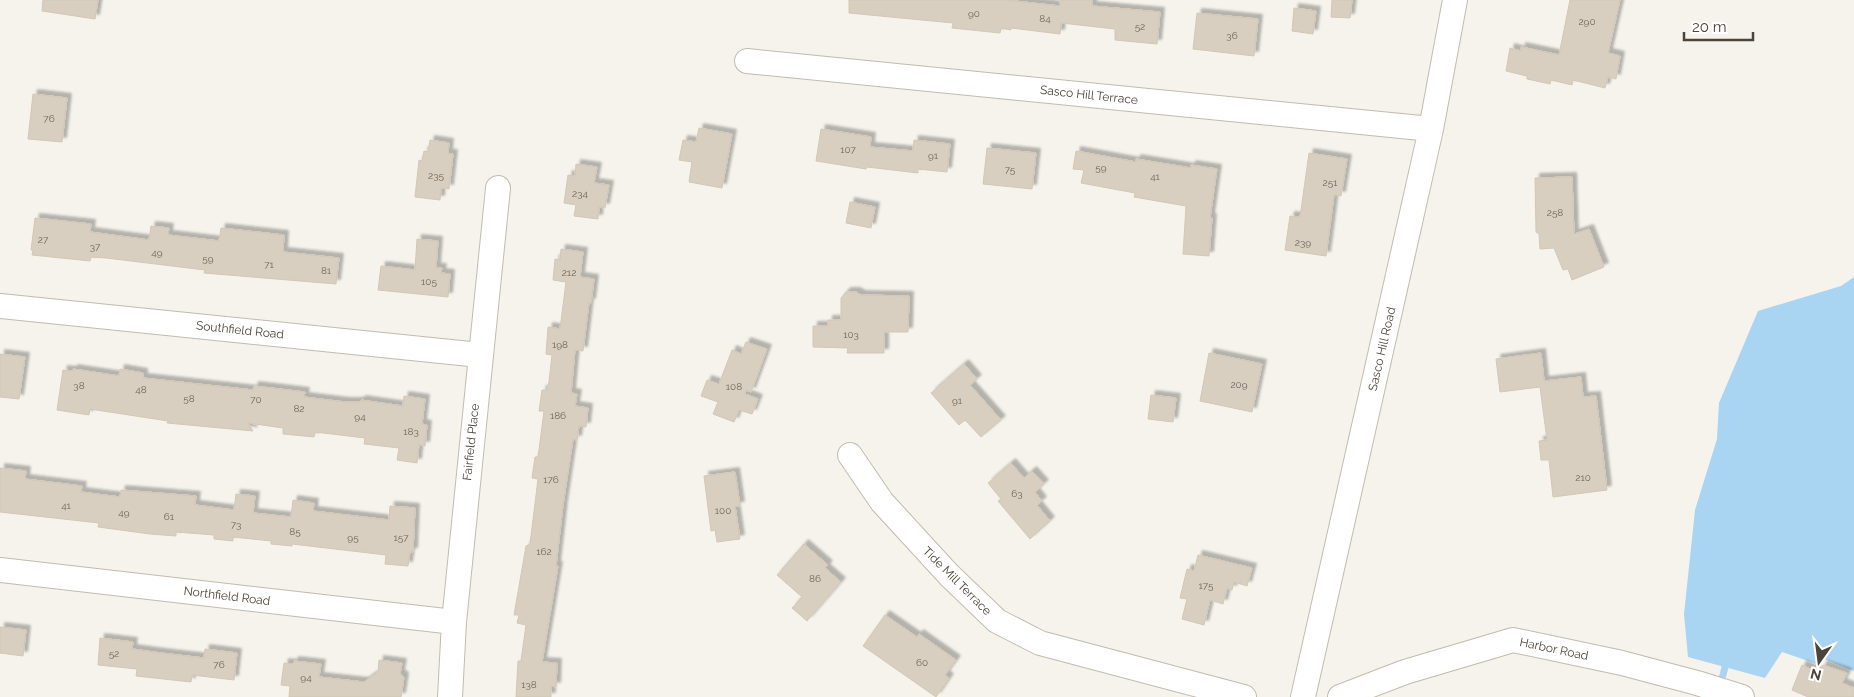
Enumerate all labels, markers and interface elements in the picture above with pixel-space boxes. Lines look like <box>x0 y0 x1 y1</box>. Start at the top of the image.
house number: 90 <box>968 8 980 19</box>
scale bar <box>1684 10 1753 42</box>
house number: 84 <box>1039 13 1051 24</box>
house number: 290 <box>1578 16 1596 27</box>
text: 20 m <box>1692 18 1727 36</box>
house number: 52 <box>1135 21 1145 32</box>
house number: 36 <box>1226 30 1238 41</box>
street label: Sasco Hill Terrace <box>1039 83 1139 107</box>
house number: 76 <box>43 113 55 124</box>
house number: 107 <box>840 144 856 155</box>
house number: 91 <box>928 150 939 161</box>
house number: 59 <box>1095 162 1107 173</box>
house number: 75 <box>1005 164 1016 175</box>
house number: 235 <box>428 170 445 181</box>
house number: 41 <box>1150 171 1161 182</box>
house number: 251 <box>1323 177 1338 188</box>
house number: 234 <box>572 188 589 199</box>
house number: 258 <box>1547 207 1563 218</box>
house number: 27 <box>38 234 49 245</box>
house number: 239 <box>1295 237 1311 248</box>
house number: 37 <box>90 241 101 252</box>
house number: 49 <box>151 247 163 258</box>
house number: 59 <box>202 253 214 264</box>
house number: 71 <box>264 259 275 270</box>
house number: 81 <box>321 265 332 276</box>
house number: 212 <box>562 267 576 278</box>
house number: 105 <box>421 276 437 287</box>
street label: Sasco Hill Road <box>1366 306 1398 392</box>
street label: Southfield Road <box>195 318 285 342</box>
house number: 103 <box>843 329 859 340</box>
house number: 198 <box>552 339 568 350</box>
house number: 209 <box>1230 379 1248 390</box>
house number: 38 <box>73 380 85 391</box>
house number: 108 <box>726 381 742 392</box>
house number: 48 <box>135 384 147 395</box>
house number: 58 <box>183 393 195 404</box>
house number: 70 <box>250 394 262 405</box>
house number: 91 <box>952 395 963 406</box>
house number: 82 <box>293 403 305 414</box>
street label: Fairfield Place <box>460 403 482 481</box>
house number: 186 <box>550 410 566 421</box>
house number: 94 <box>354 411 366 422</box>
house number: 183 <box>403 426 419 437</box>
house number: 210 <box>1575 472 1591 483</box>
house number: 176 <box>543 474 559 485</box>
house number: 63 <box>1011 488 1023 499</box>
house number: 41 <box>61 500 72 511</box>
house number: 100 <box>715 505 731 516</box>
house number: 49 <box>118 507 130 518</box>
house number: 61 <box>164 511 175 522</box>
house number: 73 <box>231 519 241 530</box>
house number: 85 <box>289 526 301 537</box>
house number: 95 <box>347 532 359 543</box>
house number: 157 <box>393 532 409 543</box>
street label: Tide Mill Terrace <box>920 544 994 618</box>
house number: 162 <box>536 546 552 557</box>
house number: 86 <box>809 573 821 584</box>
house number: 175 <box>1199 580 1214 591</box>
street label: Northfield Road <box>183 584 271 608</box>
street label: Harbor Road <box>1518 635 1590 663</box>
north arrow <box>1794 637 1844 687</box>
house number: 52 <box>109 648 119 659</box>
house number: 60 <box>916 657 928 668</box>
house number: 76 <box>213 659 225 670</box>
text: N <box>1809 666 1823 684</box>
house number: 94 <box>300 672 312 683</box>
house number: 138 <box>521 679 537 690</box>

